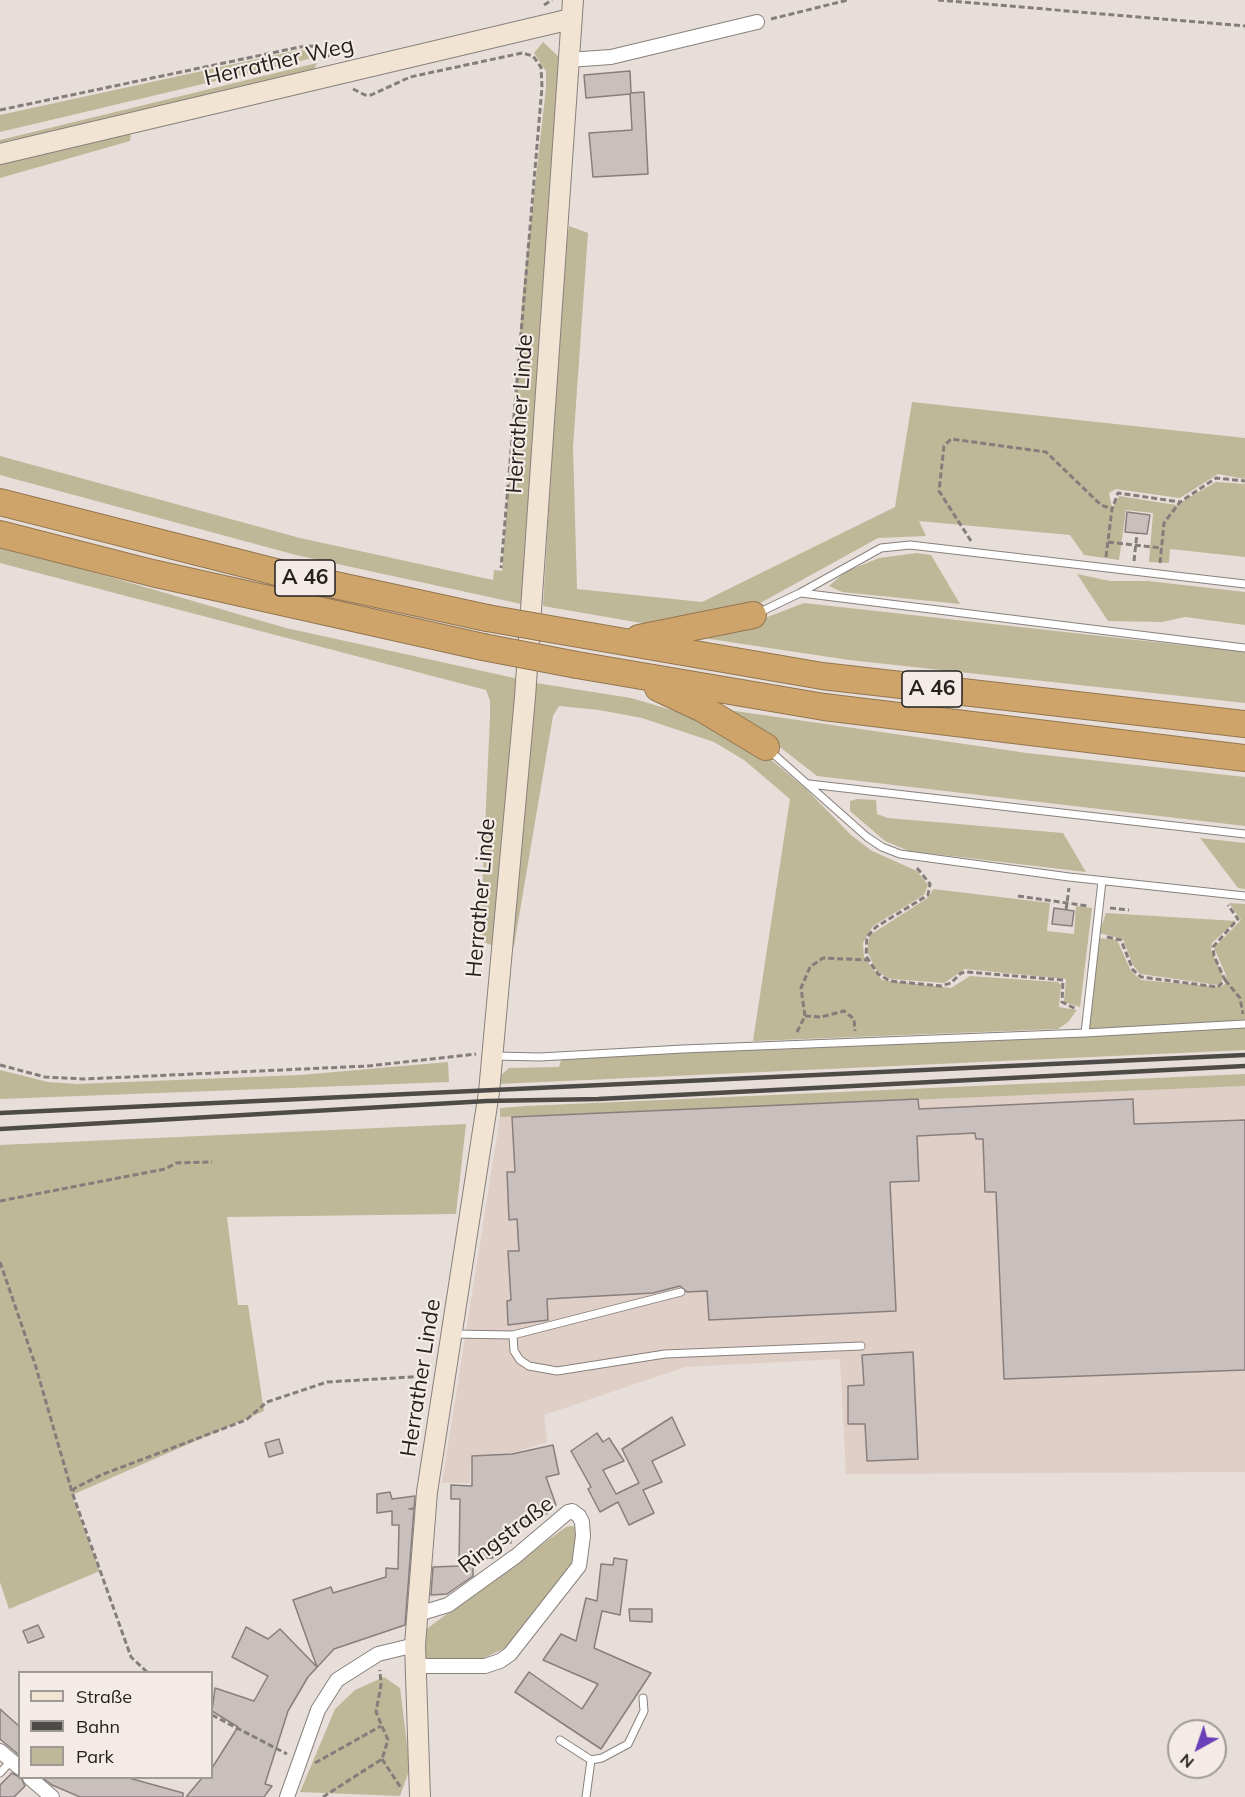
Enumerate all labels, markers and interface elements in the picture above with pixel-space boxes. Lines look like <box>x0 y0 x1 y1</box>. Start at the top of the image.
street label: Herrather Weg <box>202 32 356 92</box>
street label: Herrather Linde <box>501 334 539 494</box>
road number: A 46 <box>275 560 335 596</box>
road number: A 46 <box>902 671 962 707</box>
street label: Herrather Linde <box>461 817 501 979</box>
street label: Herrather Linde <box>395 1297 447 1459</box>
street label: Ringstraße <box>453 1491 559 1579</box>
legend <box>18 1671 213 1779</box>
text: Straße <box>76 1685 132 1708</box>
text: Bahn <box>76 1715 120 1738</box>
north arrow <box>1167 1719 1227 1779</box>
text: Park <box>76 1745 114 1768</box>
text: N <box>1176 1750 1198 1773</box>

